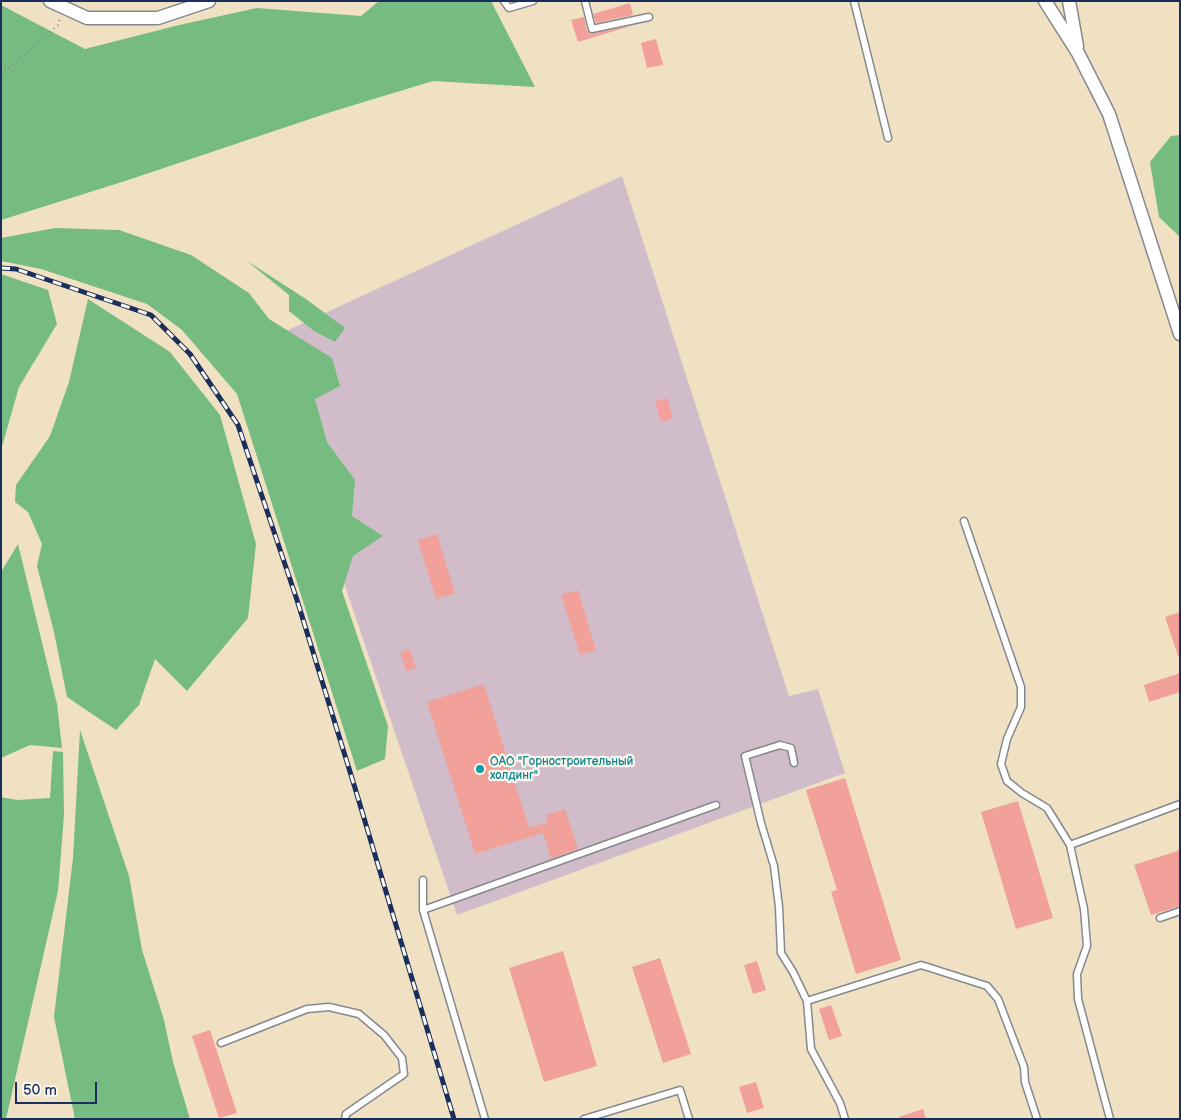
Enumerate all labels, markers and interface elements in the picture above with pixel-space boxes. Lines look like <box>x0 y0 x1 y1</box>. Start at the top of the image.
place label: ОАО "Горностроительный холдинг" <box>490 755 633 783</box>
marker: ОАО "Горностроительный холдинг" <box>474 763 486 775</box>
scale bar <box>18 1072 100 1104</box>
text: 50 m <box>23 1081 57 1100</box>

